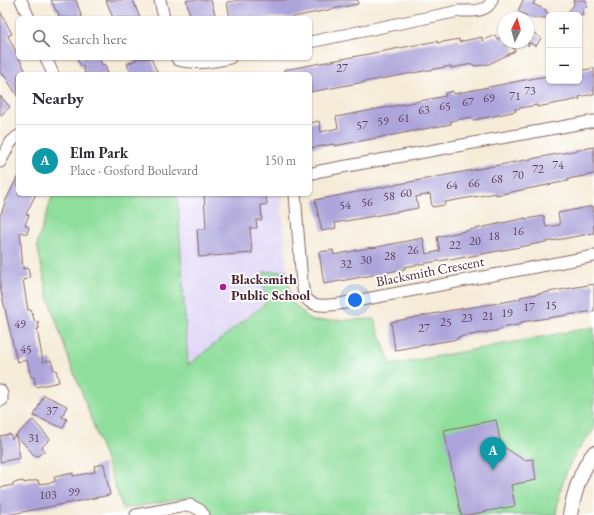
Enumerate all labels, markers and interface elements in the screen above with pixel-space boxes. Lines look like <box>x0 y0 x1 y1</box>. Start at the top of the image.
north arrow <box>498 12 534 48</box>
map controls <box>546 12 582 84</box>
button: + <box>546 12 582 48</box>
search box <box>16 16 312 60</box>
icon: search <box>30 27 52 49</box>
text: Search here <box>62 29 127 48</box>
button: − <box>546 48 582 84</box>
house number: 27 <box>336 60 348 76</box>
house number: 73 <box>524 83 536 99</box>
text: Nearby <box>32 87 84 109</box>
house number: 71 <box>509 88 521 104</box>
house number: 69 <box>483 90 495 106</box>
house number: 67 <box>462 94 474 110</box>
house number: 65 <box>439 98 451 114</box>
house number: 63 <box>418 102 430 118</box>
house number: 61 <box>398 110 410 126</box>
house number: 59 <box>377 113 389 129</box>
house number: 57 <box>356 117 368 133</box>
text: Elm Park <box>70 143 128 162</box>
text: A <box>40 152 50 169</box>
text: 150 m <box>265 152 296 169</box>
house number: 74 <box>552 157 564 173</box>
house number: 72 <box>532 161 544 177</box>
text: Place · Gosford Boulevard <box>70 162 198 179</box>
house number: 70 <box>512 167 524 183</box>
house number: 68 <box>491 171 503 187</box>
house number: 66 <box>468 175 480 191</box>
house number: 64 <box>446 177 458 193</box>
house number: 60 <box>400 185 412 201</box>
house number: 58 <box>383 188 395 204</box>
house number: 56 <box>361 194 373 210</box>
house number: 54 <box>339 197 351 213</box>
house number: 16 <box>512 223 524 239</box>
house number: 18 <box>488 228 500 244</box>
house number: 20 <box>469 233 481 249</box>
house number: 22 <box>449 237 461 253</box>
house number: 26 <box>407 242 419 258</box>
house number: 28 <box>384 248 396 264</box>
house number: 30 <box>360 252 372 268</box>
street label: Blacksmith Crescent <box>374 252 486 290</box>
house number: 32 <box>340 256 352 272</box>
place label: Blacksmith Public School <box>231 270 310 304</box>
marker: Blacksmith Public School <box>218 282 228 292</box>
your location <box>345 290 365 310</box>
house number: 15 <box>545 297 557 313</box>
house number: 17 <box>523 299 535 315</box>
house number: 19 <box>501 305 513 321</box>
house number: 21 <box>482 308 494 324</box>
house number: 23 <box>461 310 473 326</box>
house number: 25 <box>440 314 452 330</box>
house number: 49 <box>14 316 26 332</box>
house number: 27 <box>418 320 430 336</box>
house number: 45 <box>20 341 32 357</box>
house number: 37 <box>46 403 58 419</box>
house number: 31 <box>28 430 40 446</box>
pin: A <box>480 437 506 470</box>
house number: 99 <box>68 484 80 500</box>
house number: 103 <box>39 487 57 503</box>

